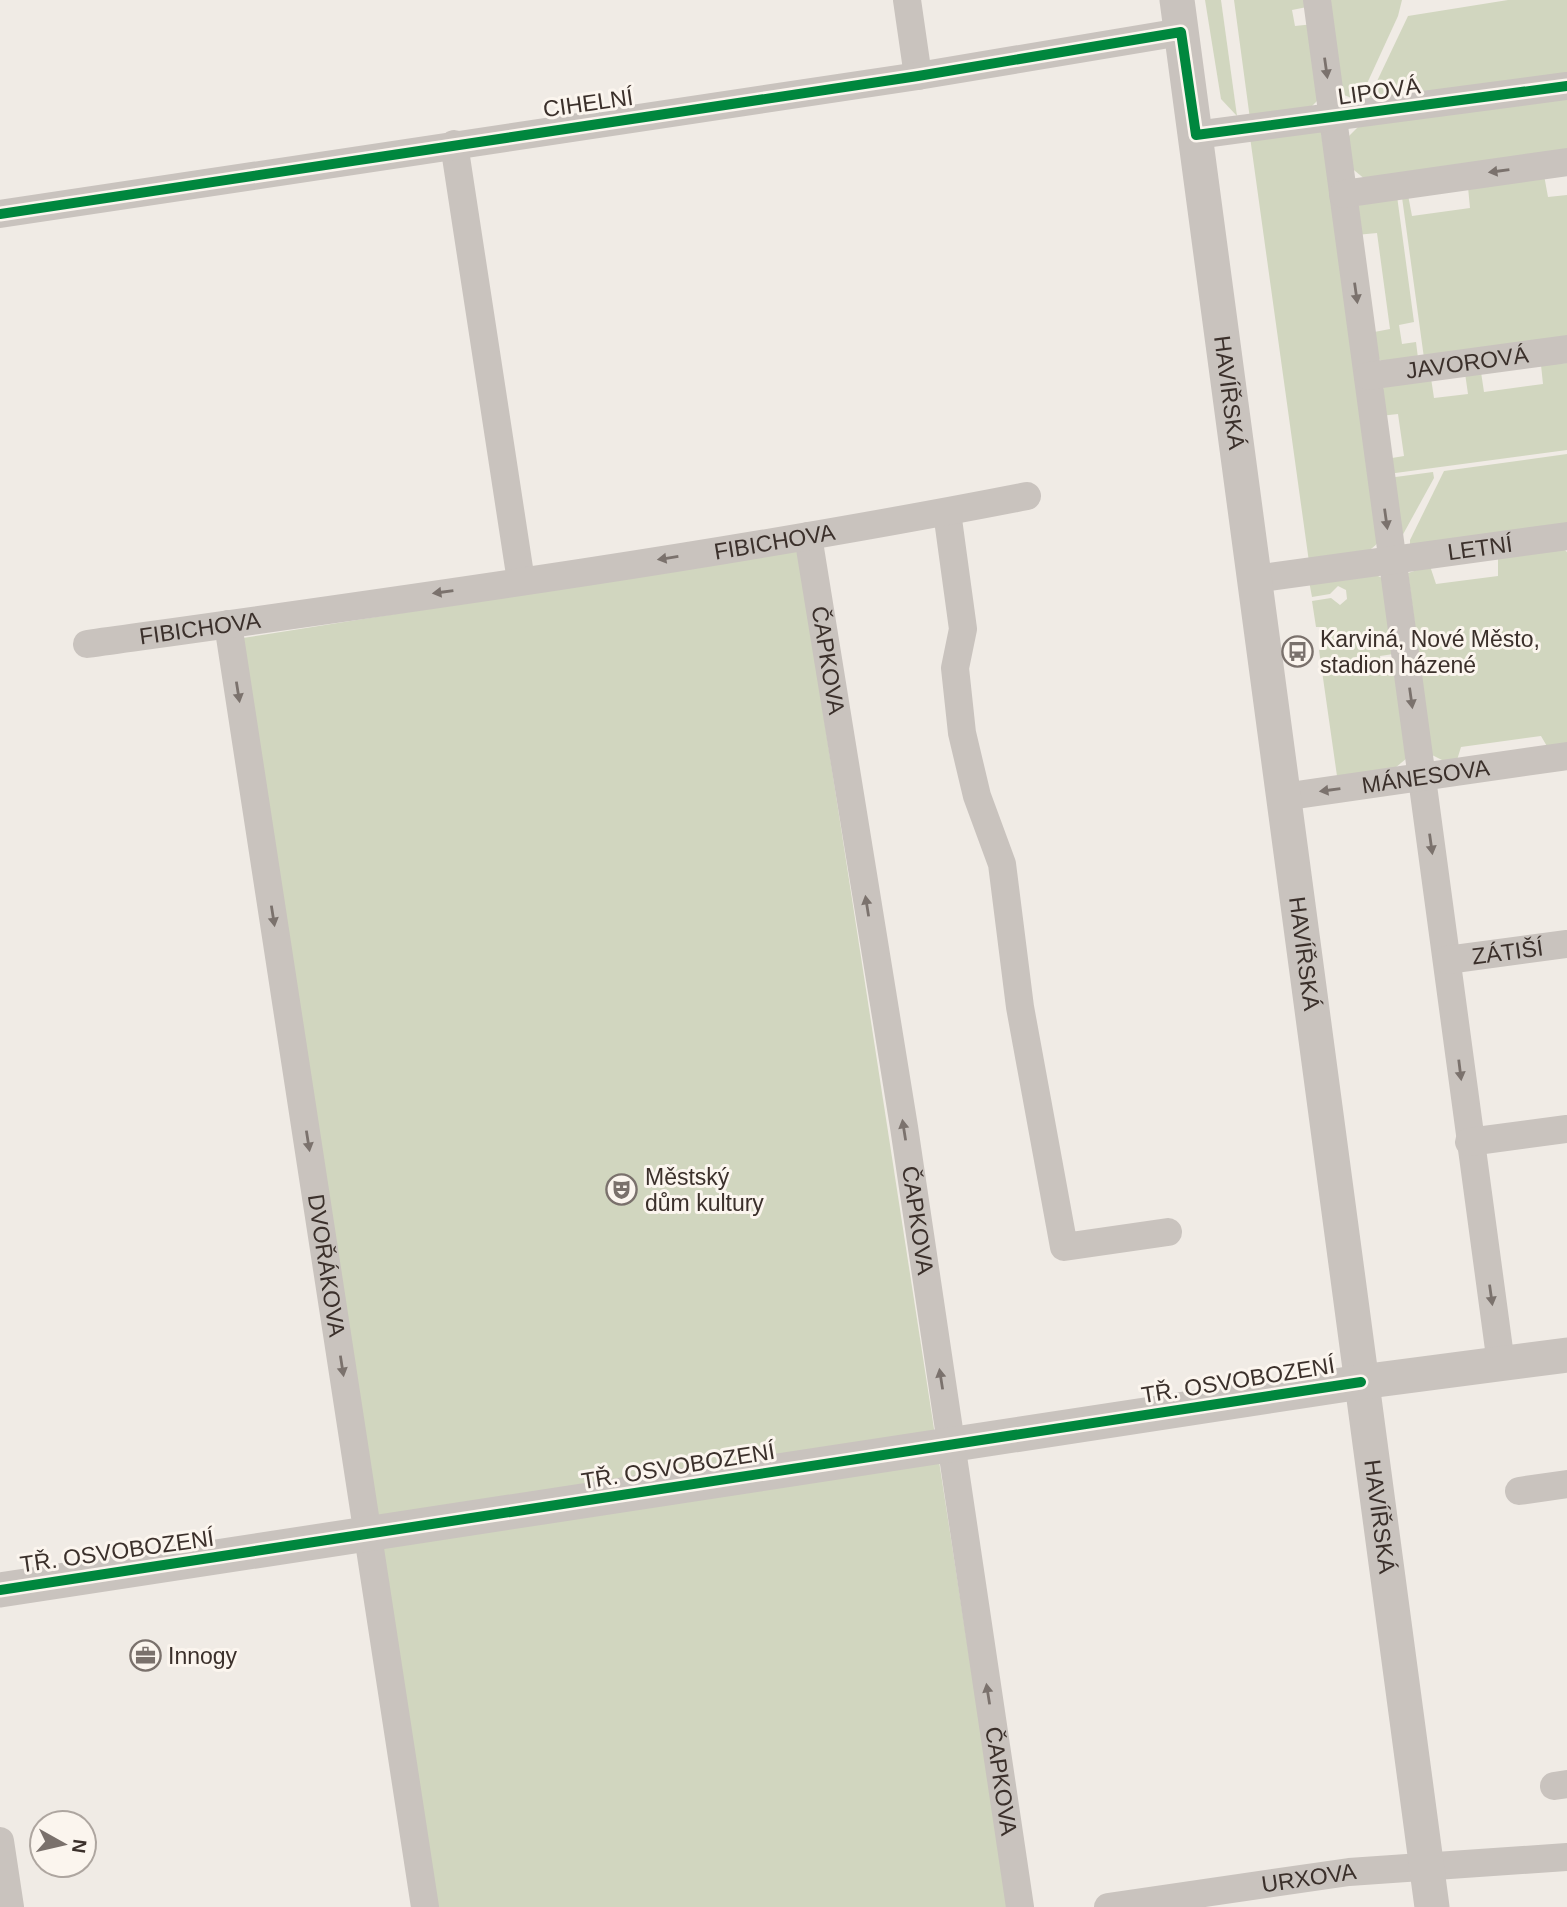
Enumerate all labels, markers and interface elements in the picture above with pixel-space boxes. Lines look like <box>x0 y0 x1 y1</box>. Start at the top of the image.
one-way arrow <box>1320 57 1331 79</box>
street label: LIPOVÁ <box>1336 72 1423 110</box>
street label: CIHELNÍ <box>541 84 635 122</box>
one-way arrow <box>1488 166 1510 177</box>
one-way arrow <box>1351 282 1362 304</box>
street label: HAVÍŘSKÁ <box>1209 334 1250 452</box>
street label: JAVOROVÁ <box>1404 341 1531 384</box>
one-way arrow <box>1381 508 1392 530</box>
street label: FIBICHOVA <box>712 519 838 565</box>
street label: LETNÍ <box>1446 531 1515 565</box>
one-way arrow <box>657 553 679 564</box>
one-way arrow <box>432 587 454 598</box>
street label: ČAPKOVA <box>807 604 850 717</box>
street label: FIBICHOVA <box>138 607 263 650</box>
place label: Karviná, Nové Město, stadion házené <box>1320 626 1540 678</box>
bus stop icon: Karviná, Nové Město, stadion házené <box>1280 635 1314 669</box>
one-way arrow <box>233 681 244 703</box>
one-way arrow <box>1406 687 1417 709</box>
street label: MÁNESOVA <box>1360 754 1492 798</box>
one-way arrow <box>1319 785 1341 796</box>
one-way arrow <box>1426 833 1437 855</box>
one-way arrow <box>862 894 873 916</box>
street label: HAVÍŘSKÁ <box>1284 895 1325 1013</box>
one-way arrow <box>268 906 279 928</box>
street label: ZÁTIŠÍ <box>1470 934 1545 970</box>
one-way arrow <box>1455 1059 1466 1081</box>
one-way arrow <box>899 1119 910 1141</box>
one-way arrow <box>302 1130 313 1152</box>
place label: Městský dům kultury <box>645 1164 764 1216</box>
street label: ČAPKOVA <box>897 1164 939 1277</box>
theatre icon: Městský dům kultury <box>605 1173 639 1207</box>
street label: DVOŘÁKOVA <box>303 1192 350 1339</box>
one-way arrow <box>1485 1284 1496 1306</box>
street label: TŘ. OSVOBOZENÍ <box>1139 1352 1337 1408</box>
one-way arrow <box>337 1355 348 1377</box>
one-way arrow <box>935 1368 946 1390</box>
street label: TŘ. OSVOBOZENÍ <box>579 1438 777 1494</box>
street label: HAVÍŘSKÁ <box>1359 1458 1400 1576</box>
street label: TŘ. OSVOBOZENÍ <box>18 1524 216 1577</box>
office icon: Innogy <box>128 1639 162 1673</box>
place label: Innogy <box>168 1643 238 1669</box>
one-way arrow <box>982 1683 993 1705</box>
street label: ČAPKOVA <box>980 1725 1022 1838</box>
north arrow <box>28 1809 98 1879</box>
text: N <box>68 1838 91 1855</box>
street label: URXOVA <box>1260 1858 1359 1898</box>

